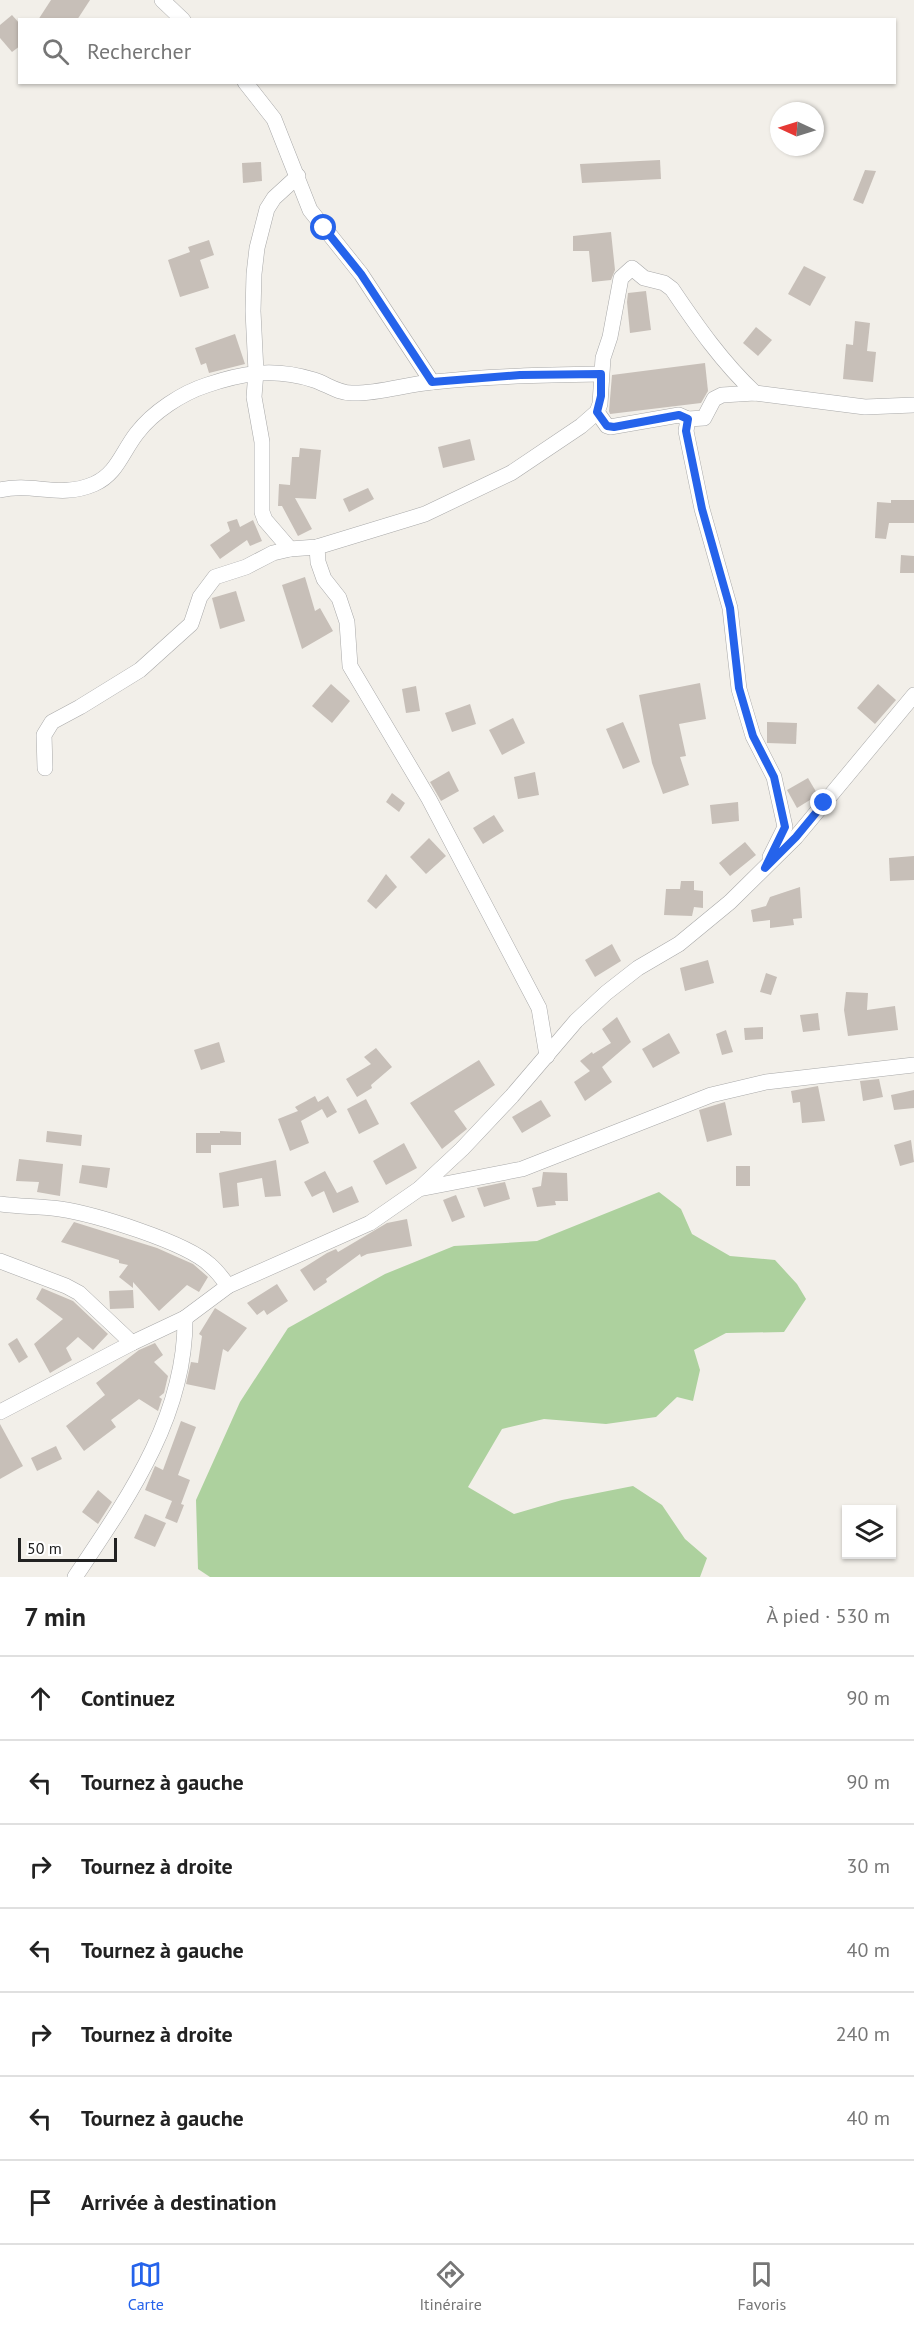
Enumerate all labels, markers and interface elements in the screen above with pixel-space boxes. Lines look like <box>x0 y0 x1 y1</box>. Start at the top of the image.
search box <box>18 18 896 84</box>
icon: search <box>39 35 72 68</box>
text: Rechercher <box>87 37 191 65</box>
north arrow <box>770 102 824 156</box>
route start <box>310 214 336 240</box>
route end <box>810 789 836 815</box>
map controls <box>842 1505 896 1559</box>
button: layers <box>842 1505 896 1559</box>
scale bar <box>18 1535 117 1562</box>
text: 50 m <box>27 1538 62 1558</box>
text: 7 min <box>24 1600 86 1633</box>
text: À pied · 530 m <box>766 1603 890 1629</box>
icon: ahead <box>24 1682 57 1715</box>
text: Continuez <box>81 1684 175 1712</box>
text: 90 m <box>847 1685 890 1711</box>
icon: left <box>24 1766 57 1799</box>
text: Tournez à gauche <box>81 1768 244 1796</box>
text: 90 m <box>847 1769 890 1795</box>
icon: right <box>24 1850 57 1883</box>
text: Tournez à droite <box>81 1852 233 1880</box>
text: 30 m <box>847 1853 890 1879</box>
icon: left <box>24 1934 57 1967</box>
text: Tournez à gauche <box>81 1936 244 1964</box>
text: 40 m <box>847 1937 890 1963</box>
icon: right <box>24 2018 57 2051</box>
text: Tournez à droite <box>81 2020 233 2048</box>
text: 240 m <box>836 2021 890 2047</box>
icon: left <box>24 2102 57 2135</box>
text: Tournez à gauche <box>81 2104 244 2132</box>
text: 40 m <box>847 2105 890 2131</box>
icon: arrive <box>24 2186 57 2219</box>
text: Arrivée à destination <box>81 2188 277 2216</box>
tab: Carte <box>128 2258 164 2314</box>
tab: Itinéraire <box>419 2258 482 2314</box>
tab: Favoris <box>737 2258 786 2314</box>

